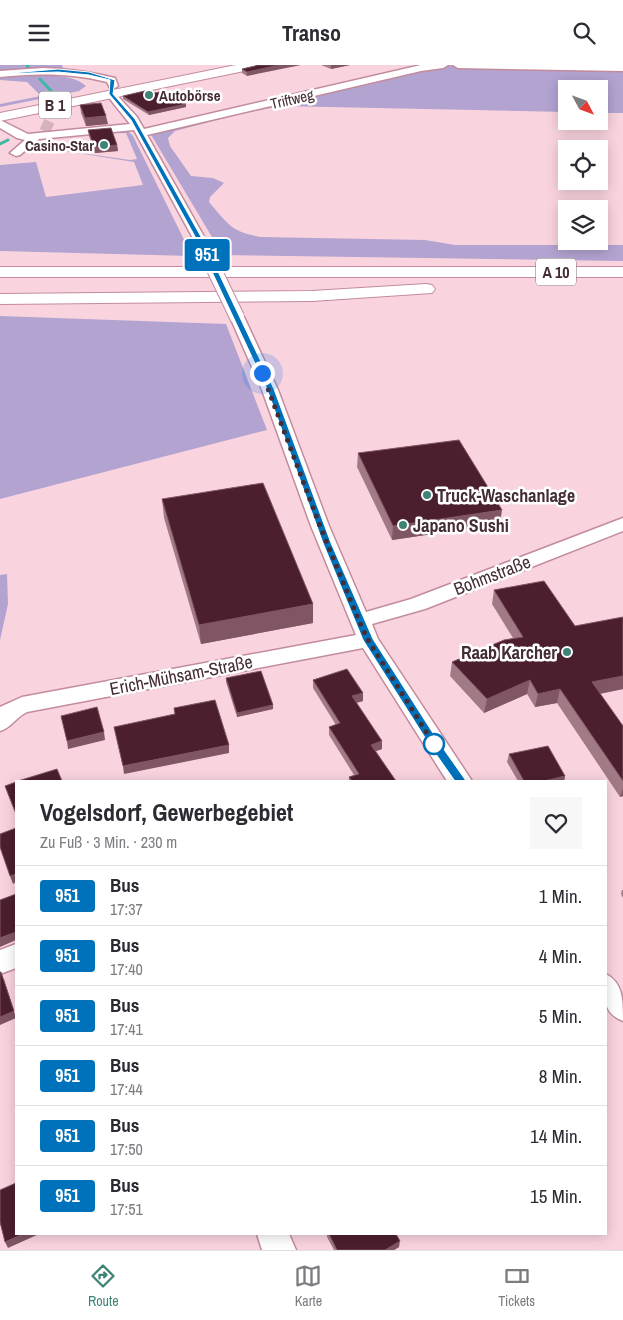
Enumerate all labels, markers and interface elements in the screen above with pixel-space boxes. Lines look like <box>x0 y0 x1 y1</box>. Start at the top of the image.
text: Transo <box>282 18 341 48</box>
icon: menu <box>25 19 53 47</box>
icon: search <box>570 19 598 47</box>
north arrow <box>558 80 608 130</box>
map controls <box>558 80 608 250</box>
street label: Triftweg <box>268 84 316 114</box>
place label: Autobörse <box>159 85 221 106</box>
marker: Autobörse <box>143 89 155 101</box>
road number: B 1 <box>39 91 71 119</box>
place label: Casino-Star <box>25 135 94 156</box>
marker: Casino-Star <box>98 139 110 151</box>
button: locate <box>558 140 608 190</box>
button: layers <box>558 200 608 250</box>
line badge: 951 <box>178 239 236 271</box>
text: 951 <box>195 242 219 267</box>
road number: A 10 <box>536 258 576 285</box>
your location <box>250 361 275 386</box>
place label: Truck-Waschanlage <box>437 483 575 508</box>
marker: Truck-Waschanlage <box>421 489 433 501</box>
place label: Japano Sushi <box>413 513 509 538</box>
marker: Japano Sushi <box>397 519 409 531</box>
street label: Bohmstraße <box>450 549 534 601</box>
place label: Raab Karcher <box>461 640 557 665</box>
marker: Raab Karcher <box>561 646 573 658</box>
street label: Erich-Mühsam-Straße <box>107 649 255 701</box>
unlabelled marker <box>423 733 445 755</box>
text: Vogelsdorf, Gewerbegebiet <box>40 796 293 828</box>
button: heart <box>530 797 582 849</box>
text: Zu Fuß · 3 Min. · 230 m <box>40 831 177 853</box>
text: Bus <box>110 872 139 898</box>
text: 951 <box>55 883 80 908</box>
text: 1 Min. <box>539 883 582 909</box>
text: 17:37 <box>110 898 143 920</box>
text: Bus <box>110 932 139 958</box>
text: 951 <box>55 943 80 968</box>
text: 4 Min. <box>539 943 582 969</box>
text: 17:40 <box>110 958 143 980</box>
text: Bus <box>110 992 139 1018</box>
text: 951 <box>55 1003 80 1028</box>
text: 5 Min. <box>539 1003 582 1029</box>
text: 17:41 <box>110 1018 143 1040</box>
text: Bus <box>110 1052 139 1078</box>
text: 951 <box>55 1063 80 1088</box>
text: 8 Min. <box>539 1063 582 1089</box>
text: 17:44 <box>110 1078 143 1100</box>
text: Bus <box>110 1112 139 1138</box>
text: 951 <box>55 1123 80 1148</box>
text: 14 Min. <box>530 1123 582 1149</box>
text: 17:50 <box>110 1138 143 1160</box>
text: Bus <box>110 1172 139 1198</box>
text: 951 <box>55 1183 80 1208</box>
text: 15 Min. <box>530 1183 582 1209</box>
text: 17:51 <box>110 1198 143 1220</box>
tab: Route <box>88 1262 119 1310</box>
tab: Karte <box>294 1262 322 1310</box>
tab: Tickets <box>498 1262 535 1310</box>

